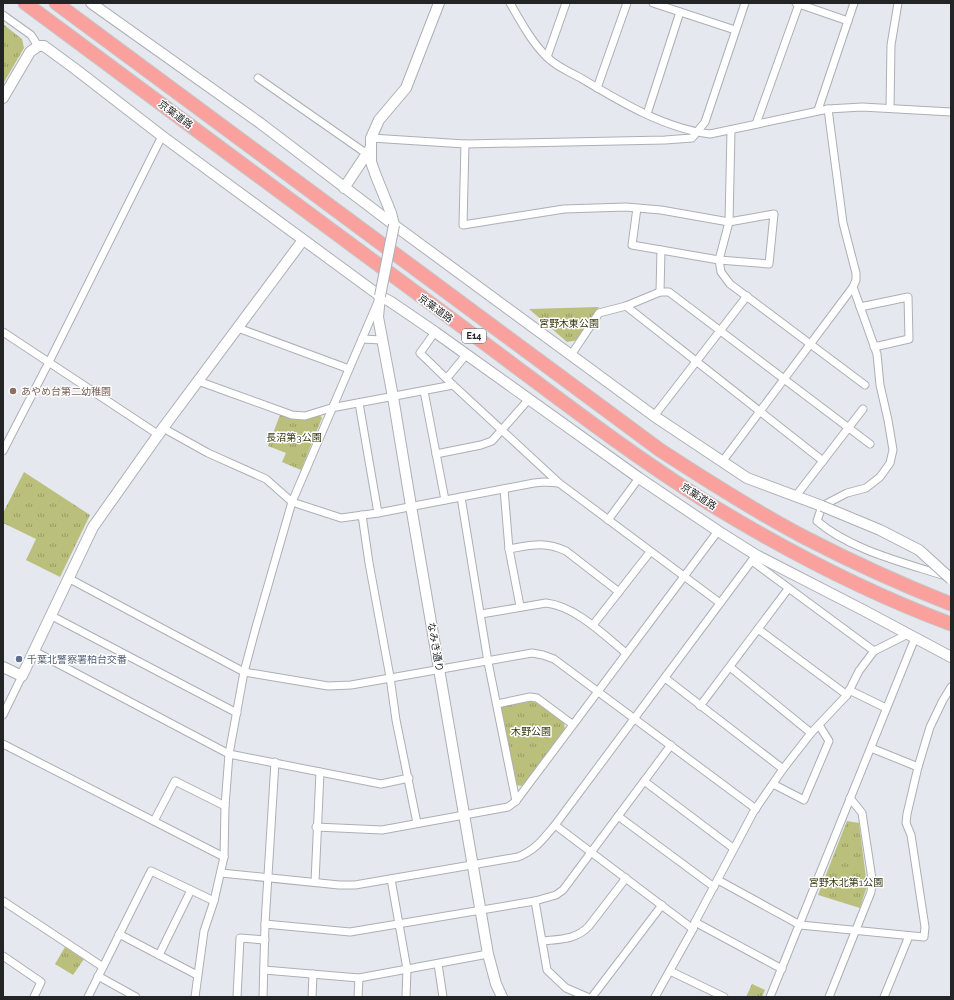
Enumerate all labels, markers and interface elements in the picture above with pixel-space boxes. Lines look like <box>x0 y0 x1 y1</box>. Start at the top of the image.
street label: 京葉道路 <box>156 98 195 131</box>
street label: 京葉道路 <box>416 292 455 325</box>
park label: 宮野木東公園 <box>539 318 599 329</box>
road number: E14 <box>462 329 486 343</box>
marker: あやめ台第二幼稚園 <box>8 386 18 396</box>
place label: あやめ台第二幼稚園 <box>21 386 111 397</box>
park label: 長沼第3公園 <box>266 432 322 443</box>
street label: 京葉道路 <box>679 481 718 512</box>
street label: なみき通り <box>426 622 445 673</box>
marker: 千葉北警察署柏台交番 <box>14 654 24 664</box>
place label: 千葉北警察署柏台交番 <box>27 654 127 665</box>
park label: 木野公園 <box>511 726 551 737</box>
park label: 宮野木北第1公園 <box>809 877 883 888</box>

